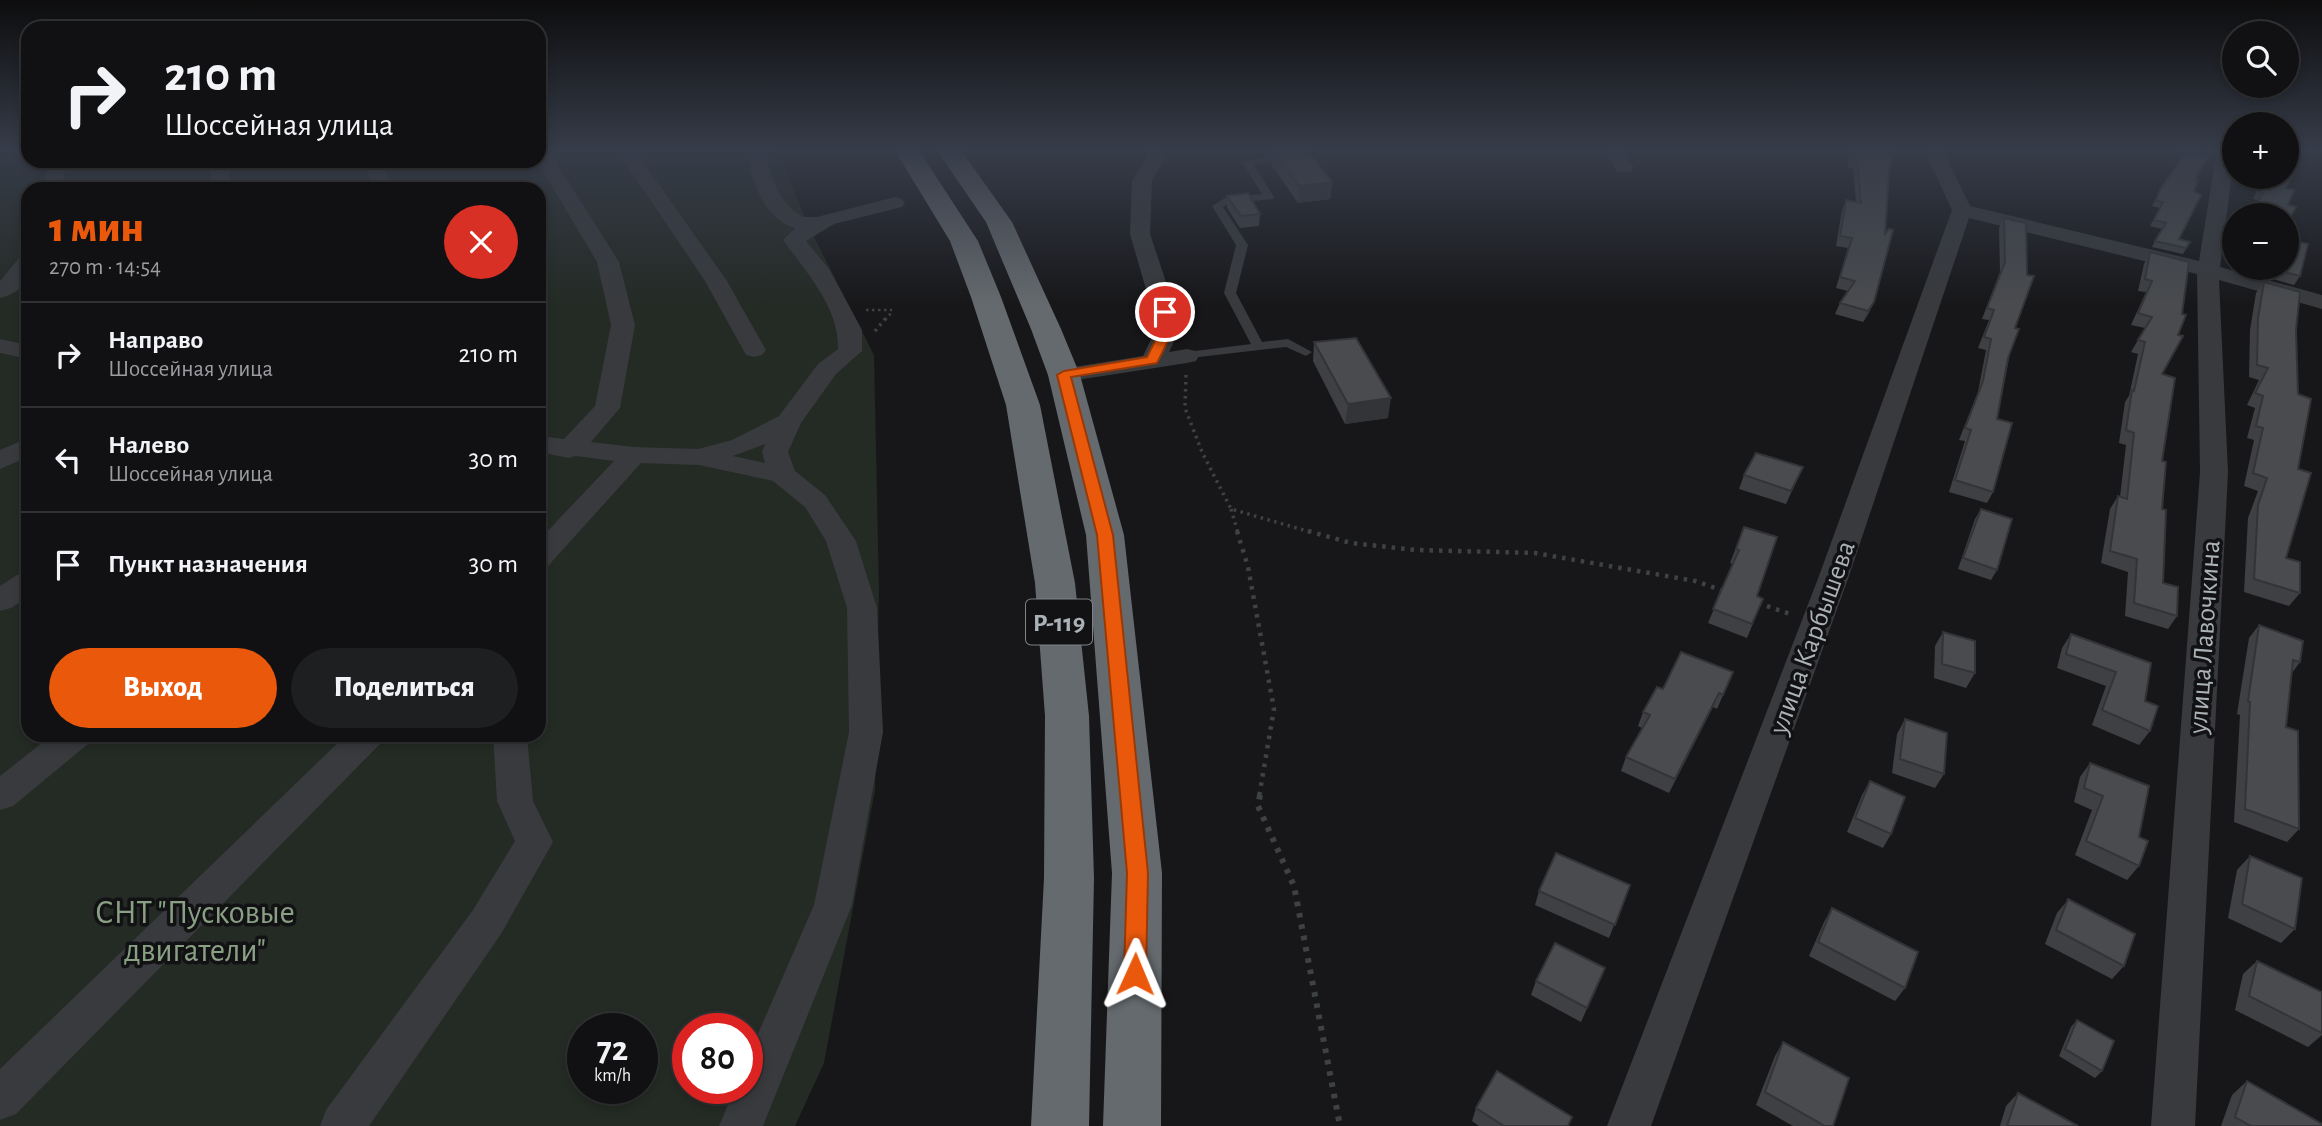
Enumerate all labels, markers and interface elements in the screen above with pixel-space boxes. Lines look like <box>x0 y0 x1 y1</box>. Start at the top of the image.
map controls <box>2222 21 2299 280</box>
button: search <box>2222 21 2299 98</box>
icon: right <box>49 49 140 140</box>
text: 210 m <box>164 51 277 100</box>
text: Шоссейная улица <box>164 109 394 141</box>
button: + <box>2222 112 2299 189</box>
button: − <box>2222 203 2299 280</box>
button: close <box>444 205 518 279</box>
text: 1 мин <box>49 207 144 249</box>
text: 270 m · 14:54 <box>49 256 161 279</box>
pin <box>1135 282 1195 342</box>
icon: arrive <box>1146 293 1184 331</box>
text: Направо <box>108 327 203 353</box>
icon: right <box>49 336 87 374</box>
text: 210 m <box>458 341 518 367</box>
text: Шоссейная улица <box>108 358 273 381</box>
text: Налево <box>108 432 189 458</box>
icon: left <box>49 441 87 479</box>
text: 30 m <box>468 446 518 472</box>
text: Шоссейная улица <box>108 463 273 486</box>
street label: улица Карбышева <box>1765 537 1861 739</box>
street label: улица Лавочкина <box>2184 539 2226 736</box>
icon: arrive <box>49 546 87 584</box>
text: Пункт назначения <box>108 551 308 577</box>
text: 30 m <box>468 551 518 577</box>
road number: Р-119 <box>1026 600 1092 644</box>
button: Выход <box>49 648 277 728</box>
button: Поделиться <box>291 648 518 728</box>
park label: СНТ "Пусковые двигатели" <box>95 897 295 968</box>
position arrow <box>1098 937 1172 1011</box>
speed limit sign: 80 <box>672 1013 763 1104</box>
text: 72 <box>597 1032 628 1067</box>
text: km/h <box>594 1067 631 1085</box>

